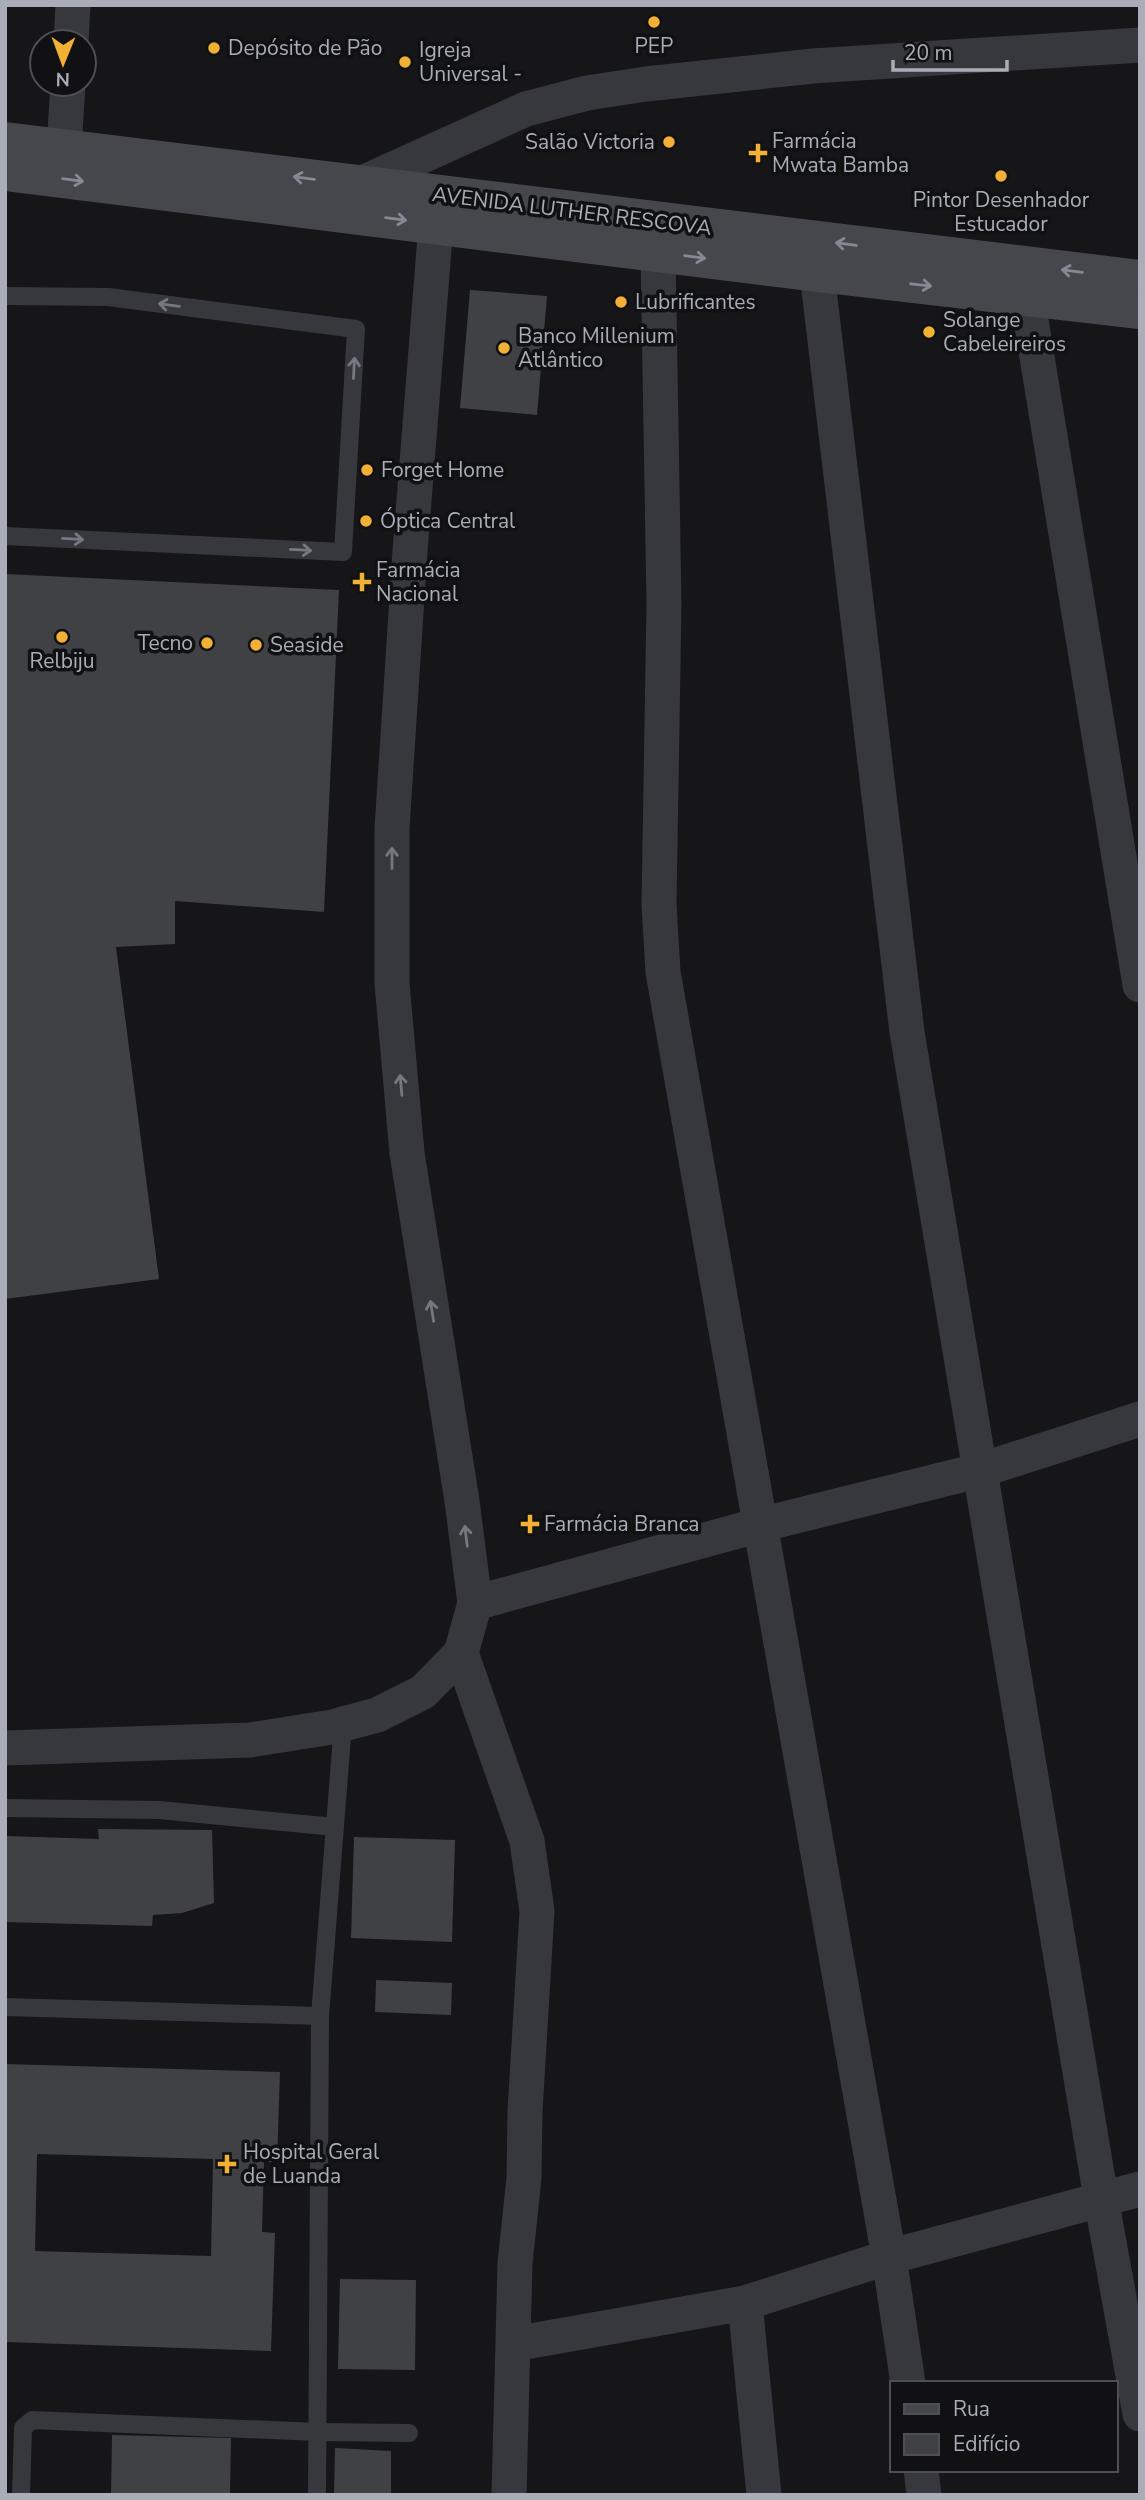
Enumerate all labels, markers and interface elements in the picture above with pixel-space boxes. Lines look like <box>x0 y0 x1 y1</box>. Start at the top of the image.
marker: PEP <box>646 14 662 30</box>
north arrow <box>28 28 98 98</box>
scale bar <box>893 28 1007 72</box>
place label: PEP <box>635 32 673 60</box>
place label: Depósito de Pão <box>228 34 382 62</box>
place label: Igreja Universal - <box>419 36 522 88</box>
text: 20 m <box>904 39 953 67</box>
marker: Depósito de Pão <box>206 40 222 56</box>
marker: Igreja Universal - <box>397 54 413 70</box>
text: N <box>55 66 70 92</box>
place label: Farmácia Mwata Bamba <box>772 127 909 179</box>
place label: Salão Victoria <box>525 128 655 156</box>
marker: Salão Victoria <box>661 134 677 150</box>
marker: Farmácia Mwata Bamba <box>750 145 766 161</box>
marker: Pintor Desenhador Estucador <box>993 168 1009 184</box>
one-way arrow <box>293 171 316 184</box>
one-way arrow <box>61 174 84 187</box>
street label: AVENIDA LUTHER RESCOVA <box>431 180 713 242</box>
place label: Pintor Desenhador Estucador <box>913 186 1090 238</box>
one-way arrow <box>384 213 407 226</box>
one-way arrow <box>835 237 858 250</box>
one-way arrow <box>683 251 706 264</box>
one-way arrow <box>1061 264 1084 277</box>
one-way arrow <box>909 278 931 291</box>
place label: Lubrificantes <box>635 288 756 316</box>
marker: Lubrificantes <box>613 294 629 310</box>
one-way arrow <box>158 298 181 311</box>
place label: Solange Cabeleireiros <box>943 306 1066 358</box>
place label: Banco Millenium Atlântico <box>518 322 675 374</box>
marker: Solange Cabeleireiros <box>921 324 937 340</box>
marker: Banco Millenium Atlântico <box>496 340 512 356</box>
one-way arrow <box>348 357 361 379</box>
place label: Forget Home <box>381 456 504 484</box>
marker: Forget Home <box>359 462 375 478</box>
place label: Óptica Central <box>380 507 516 535</box>
marker: Óptica Central <box>358 513 374 529</box>
one-way arrow <box>62 532 85 545</box>
one-way arrow <box>289 544 312 557</box>
place label: Farmácia Nacional <box>376 556 461 608</box>
marker: Farmácia Nacional <box>354 574 370 590</box>
marker: Relbiju <box>54 629 70 645</box>
place label: Tecno <box>137 629 193 657</box>
place label: Seaside <box>270 631 344 659</box>
marker: Tecno <box>199 635 215 651</box>
marker: Seaside <box>248 637 264 653</box>
place label: Relbiju <box>29 647 95 675</box>
one-way arrow <box>385 847 399 870</box>
one-way arrow <box>394 1075 407 1097</box>
one-way arrow <box>425 1300 438 1323</box>
place label: Farmácia Branca <box>544 1510 699 1538</box>
marker: Farmácia Branca <box>522 1516 538 1532</box>
one-way arrow <box>460 1525 473 1547</box>
place label: Hospital Geral de Luanda <box>243 2138 380 2190</box>
marker: Hospital Geral de Luanda <box>217 2154 237 2174</box>
legend <box>890 2381 1117 2472</box>
text: Rua <box>953 2395 990 2423</box>
text: Edifício <box>953 2430 1020 2458</box>

